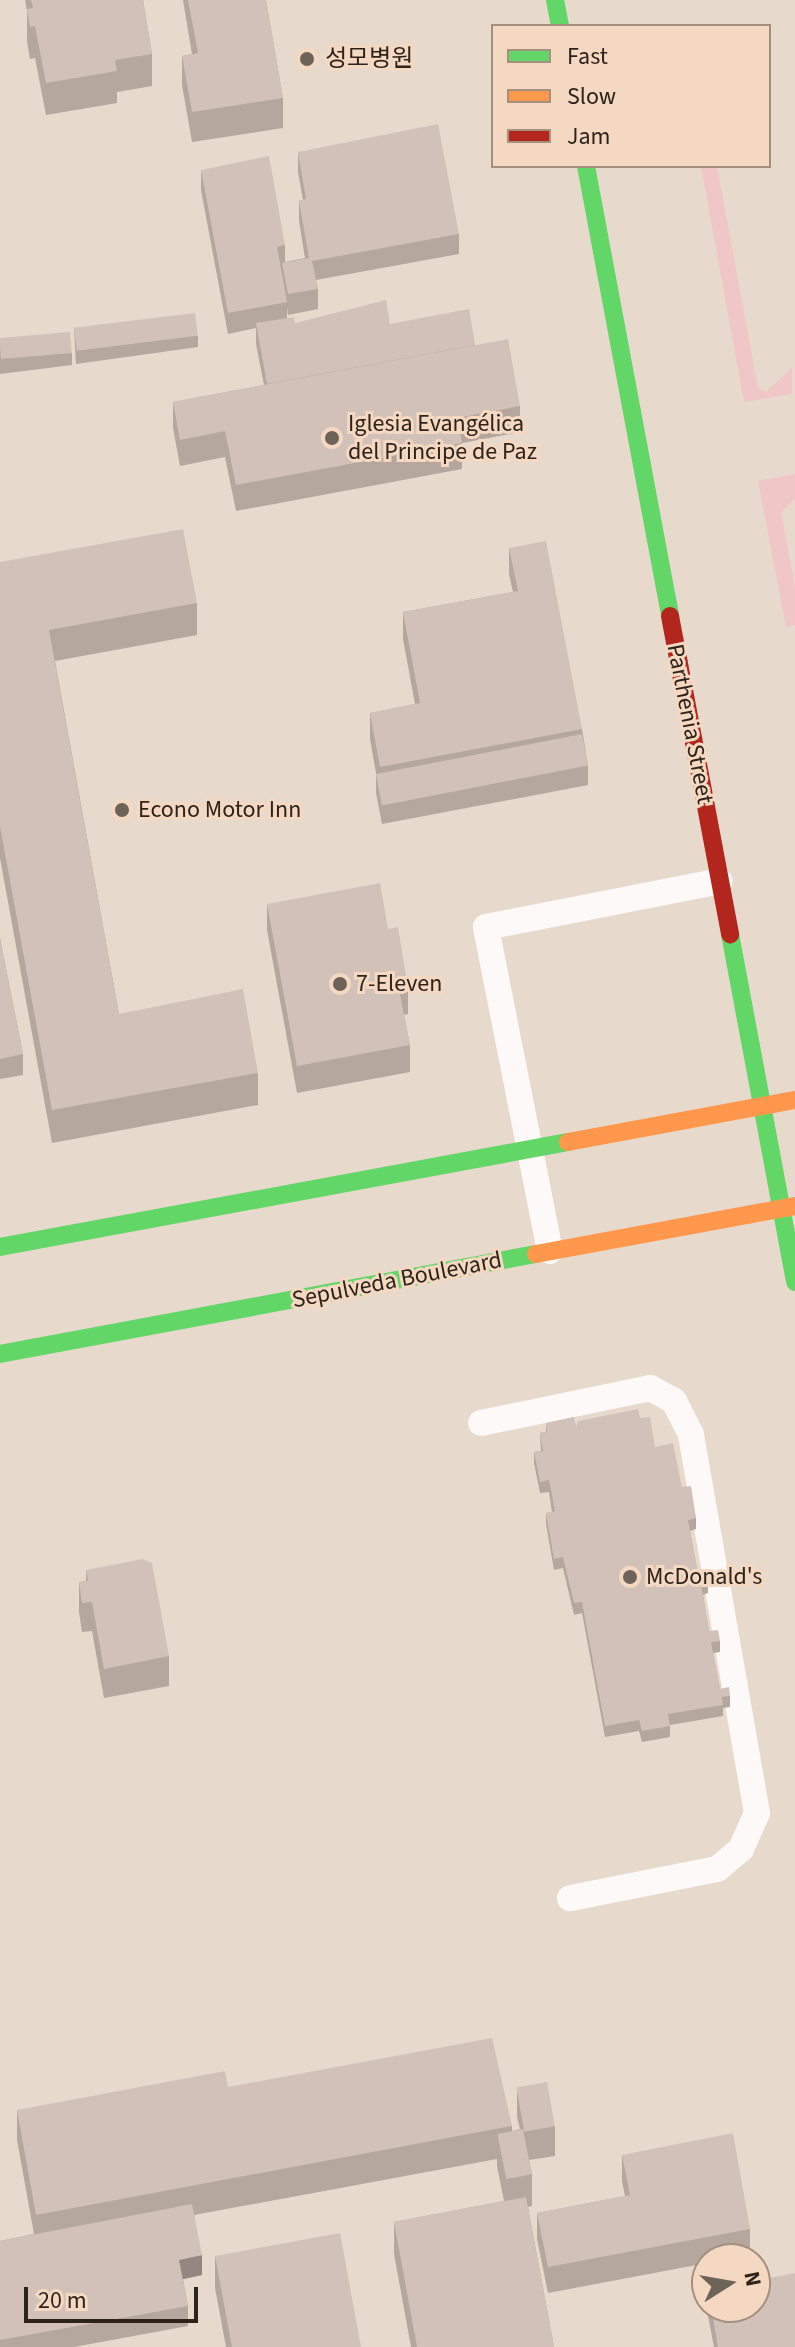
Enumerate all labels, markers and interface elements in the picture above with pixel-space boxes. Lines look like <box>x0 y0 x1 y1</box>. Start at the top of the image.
legend <box>491 24 771 168</box>
text: Fast <box>567 39 608 74</box>
place label: 성모병원 <box>325 45 413 73</box>
marker: 성모병원 <box>296 48 318 70</box>
text: Slow <box>567 79 616 114</box>
text: Jam <box>567 119 611 154</box>
place label: Iglesia Evangélica del Principe de Paz <box>348 410 537 466</box>
marker: Iglesia Evangélica del Principe de Paz <box>323 429 341 447</box>
street label: Parthenia Street <box>660 642 720 806</box>
place label: Econo Motor Inn <box>138 796 301 824</box>
marker: Econo Motor Inn <box>113 801 131 819</box>
place label: 7-Eleven <box>356 970 442 998</box>
marker: 7-Eleven <box>331 975 349 993</box>
street label: Sepulveda Boulevard <box>290 1246 504 1314</box>
place label: McDonald's <box>646 1563 762 1591</box>
marker: McDonald's <box>621 1568 639 1586</box>
north arrow <box>691 2243 771 2323</box>
text: N <box>735 2269 770 2289</box>
scale bar <box>28 2271 202 2321</box>
text: 20 m <box>38 2283 87 2318</box>

